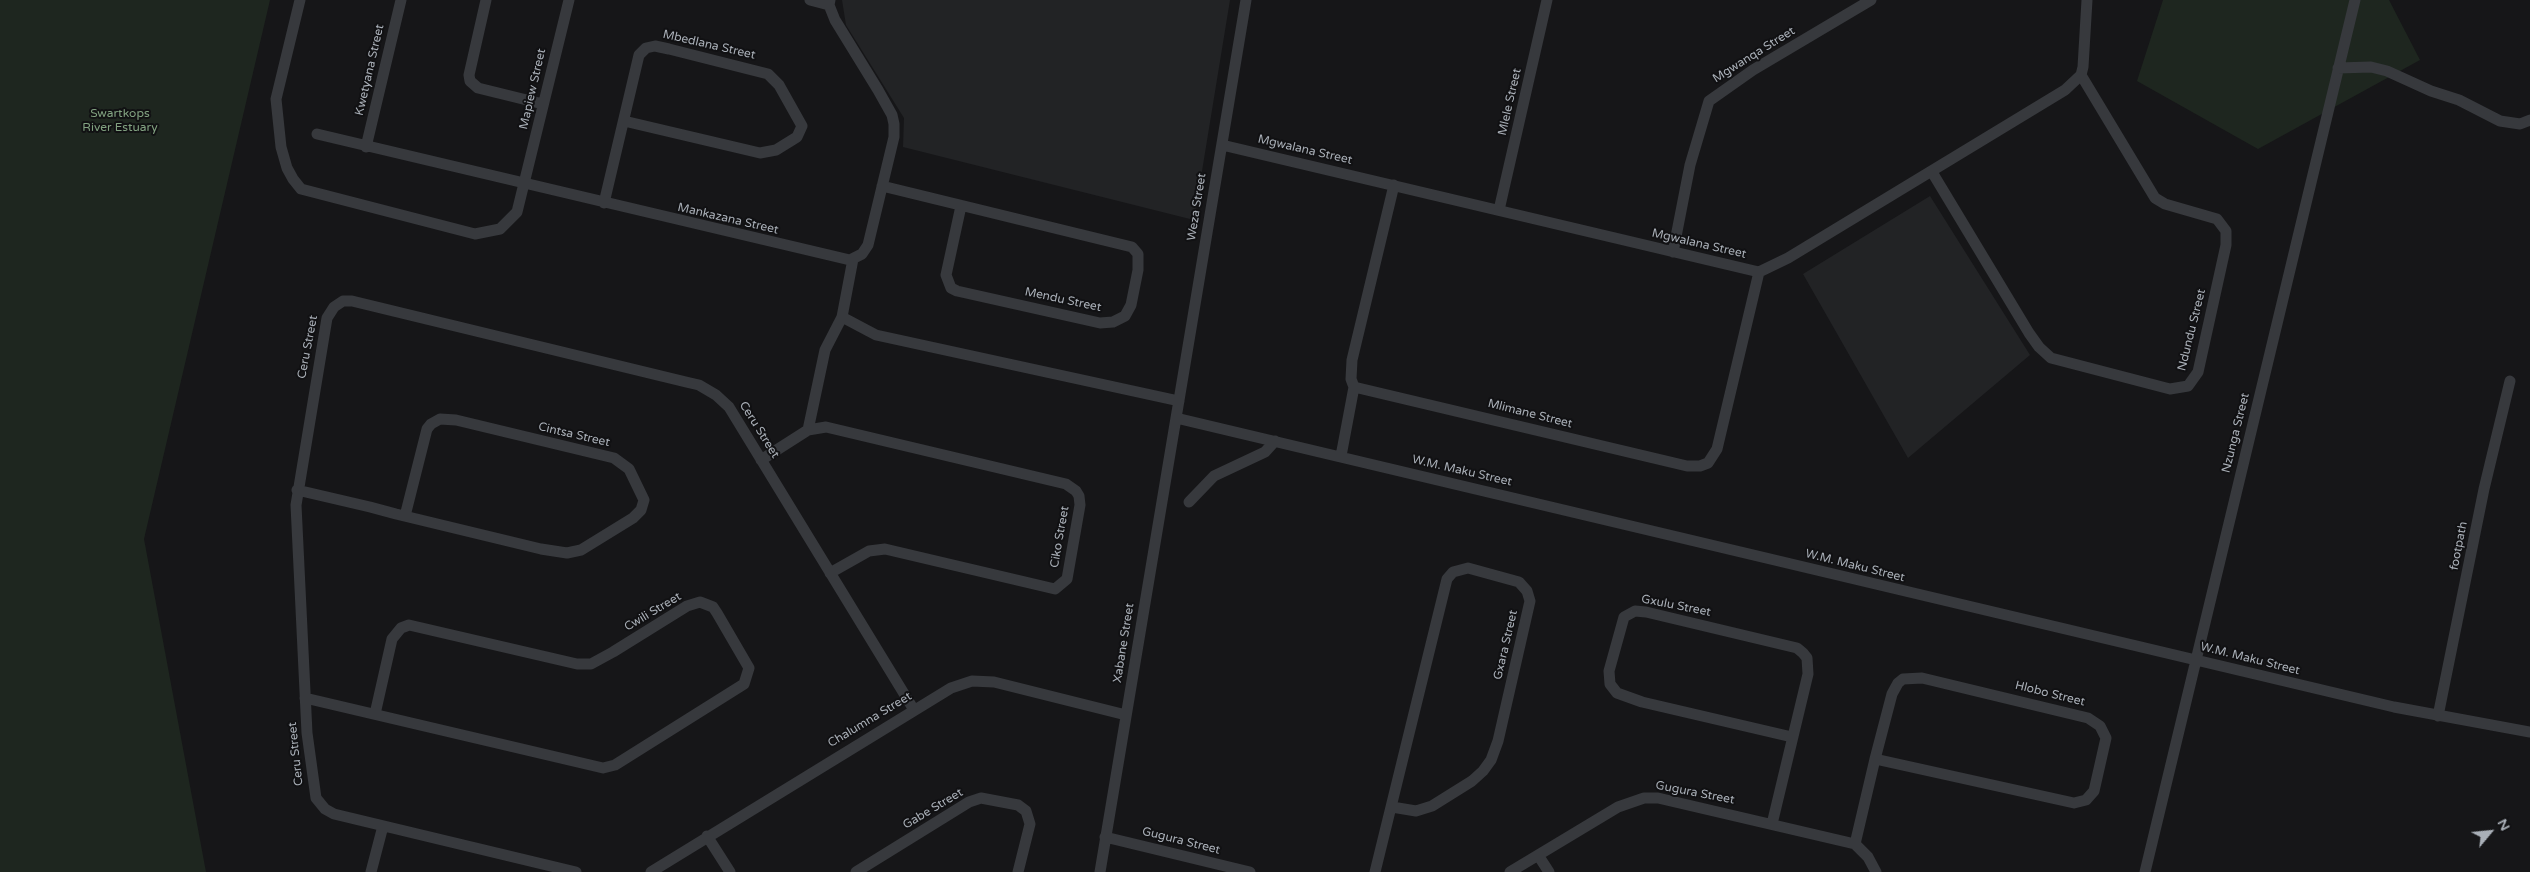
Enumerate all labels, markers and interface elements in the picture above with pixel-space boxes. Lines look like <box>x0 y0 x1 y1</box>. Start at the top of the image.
street label: Kwetyana Street <box>352 23 388 117</box>
street label: Mgwanqa Street <box>1710 24 1798 86</box>
street label: Mbedlana Street <box>661 27 757 63</box>
street label: Mapiew Street <box>517 47 549 131</box>
street label: Mlele Street <box>1495 67 1525 137</box>
park label: Swartkops River Estuary <box>82 107 158 135</box>
street label: Mgwalana Street <box>1256 132 1354 168</box>
street label: Weza Street <box>1185 172 1209 242</box>
street label: Mankazana Street <box>676 200 780 238</box>
street label: Mgwalana Street <box>1650 226 1748 262</box>
street label: Mendu Street <box>1023 285 1103 315</box>
street label: Ndundu Street <box>2175 288 2209 372</box>
street label: Ceru Street <box>295 314 321 380</box>
street label: Nzunga Street <box>2219 391 2253 475</box>
street label: Mlimane Street <box>1486 397 1574 431</box>
street label: Ceru Street <box>736 399 782 461</box>
street label: Cintsa Street <box>537 420 611 450</box>
street label: W.M. Maku Street <box>1411 453 1513 489</box>
street label: Ciko Street <box>1047 505 1073 569</box>
street label: footpath <box>2447 520 2471 572</box>
street label: W.M. Maku Street <box>1804 547 1906 585</box>
street label: Cwili Street <box>622 589 684 635</box>
street label: Gxulu Street <box>1640 592 1712 620</box>
street label: Xabane Street <box>1111 602 1137 684</box>
street label: Gxara Street <box>1491 609 1521 681</box>
street label: W.M. Maku Street <box>2199 640 2301 678</box>
street label: Hlobo Street <box>2014 678 2086 710</box>
street label: Chalumna Street <box>826 689 914 751</box>
street label: Ceru Street <box>285 721 307 787</box>
street label: Gugura Street <box>1654 778 1736 808</box>
street label: Gabe Street <box>900 785 966 833</box>
north arrow <box>2465 807 2515 857</box>
text: N <box>2494 816 2514 834</box>
street label: Gugura Street <box>1140 824 1222 858</box>

